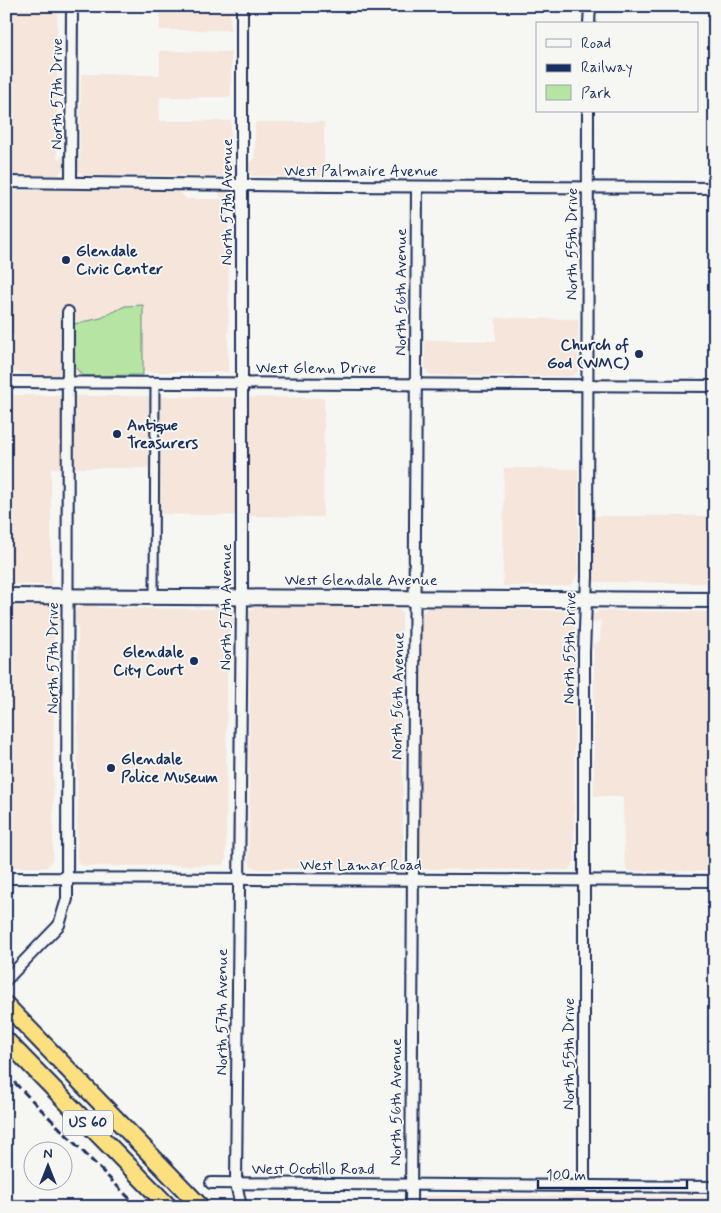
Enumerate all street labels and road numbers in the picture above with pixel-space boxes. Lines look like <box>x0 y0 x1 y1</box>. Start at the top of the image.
street label: North 57th Drive <box>47 38 68 150</box>
street label: North 57th Avenue <box>217 138 238 266</box>
street label: West Palmaire Avenue <box>284 161 438 182</box>
street label: North 55th Drive <box>562 188 583 300</box>
street label: North 56th Avenue <box>391 228 412 356</box>
street label: West Glenn Drive <box>256 358 376 379</box>
street label: North 57th Avenue <box>216 543 237 671</box>
street label: West Glendale Avenue <box>284 570 438 591</box>
street label: North 55th Drive <box>559 592 581 704</box>
street label: North 57th Drive <box>43 602 64 714</box>
street label: North 56th Avenue <box>386 632 410 760</box>
street label: West Lamar Road <box>300 855 422 876</box>
street label: North 57th Avenue <box>212 948 233 1076</box>
street label: North 55th Drive <box>559 998 580 1110</box>
street label: North 56th Avenue <box>386 1038 407 1166</box>
road number: US 60 <box>63 1110 113 1136</box>
street label: West Ocotillo Road <box>251 1159 375 1180</box>

